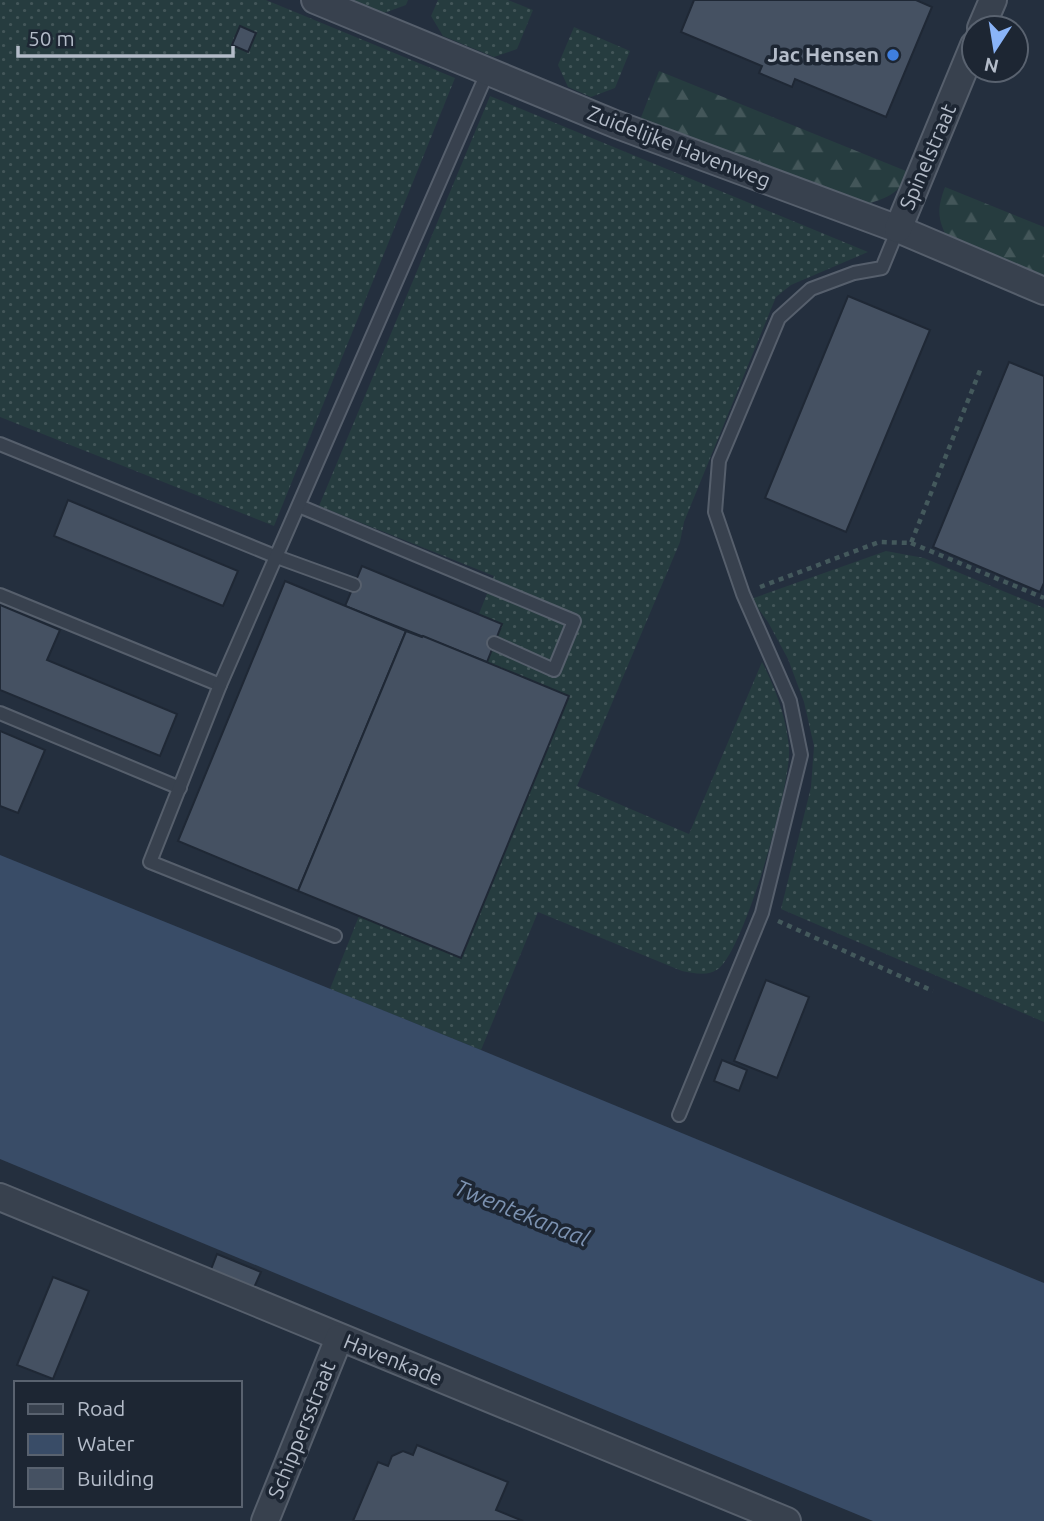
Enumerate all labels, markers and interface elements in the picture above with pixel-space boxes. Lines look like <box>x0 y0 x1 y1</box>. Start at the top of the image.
scale bar <box>18 14 233 58</box>
north arrow <box>960 14 1030 84</box>
text: 50 m <box>28 26 75 50</box>
place label: Jac Hensen <box>767 42 879 66</box>
marker: Jac Hensen <box>885 47 901 63</box>
text: N <box>982 53 1001 78</box>
street label: Zuidelijke Havenweg <box>584 100 774 192</box>
street label: Spinelstraat <box>894 100 960 213</box>
water label: Twentekanaal <box>451 1174 594 1251</box>
street label: Havenkade <box>340 1328 446 1390</box>
street label: Schippersstraat <box>263 1357 340 1502</box>
legend <box>14 1381 242 1507</box>
text: Road <box>77 1396 125 1420</box>
text: Water <box>77 1431 135 1455</box>
text: Building <box>77 1466 154 1490</box>

